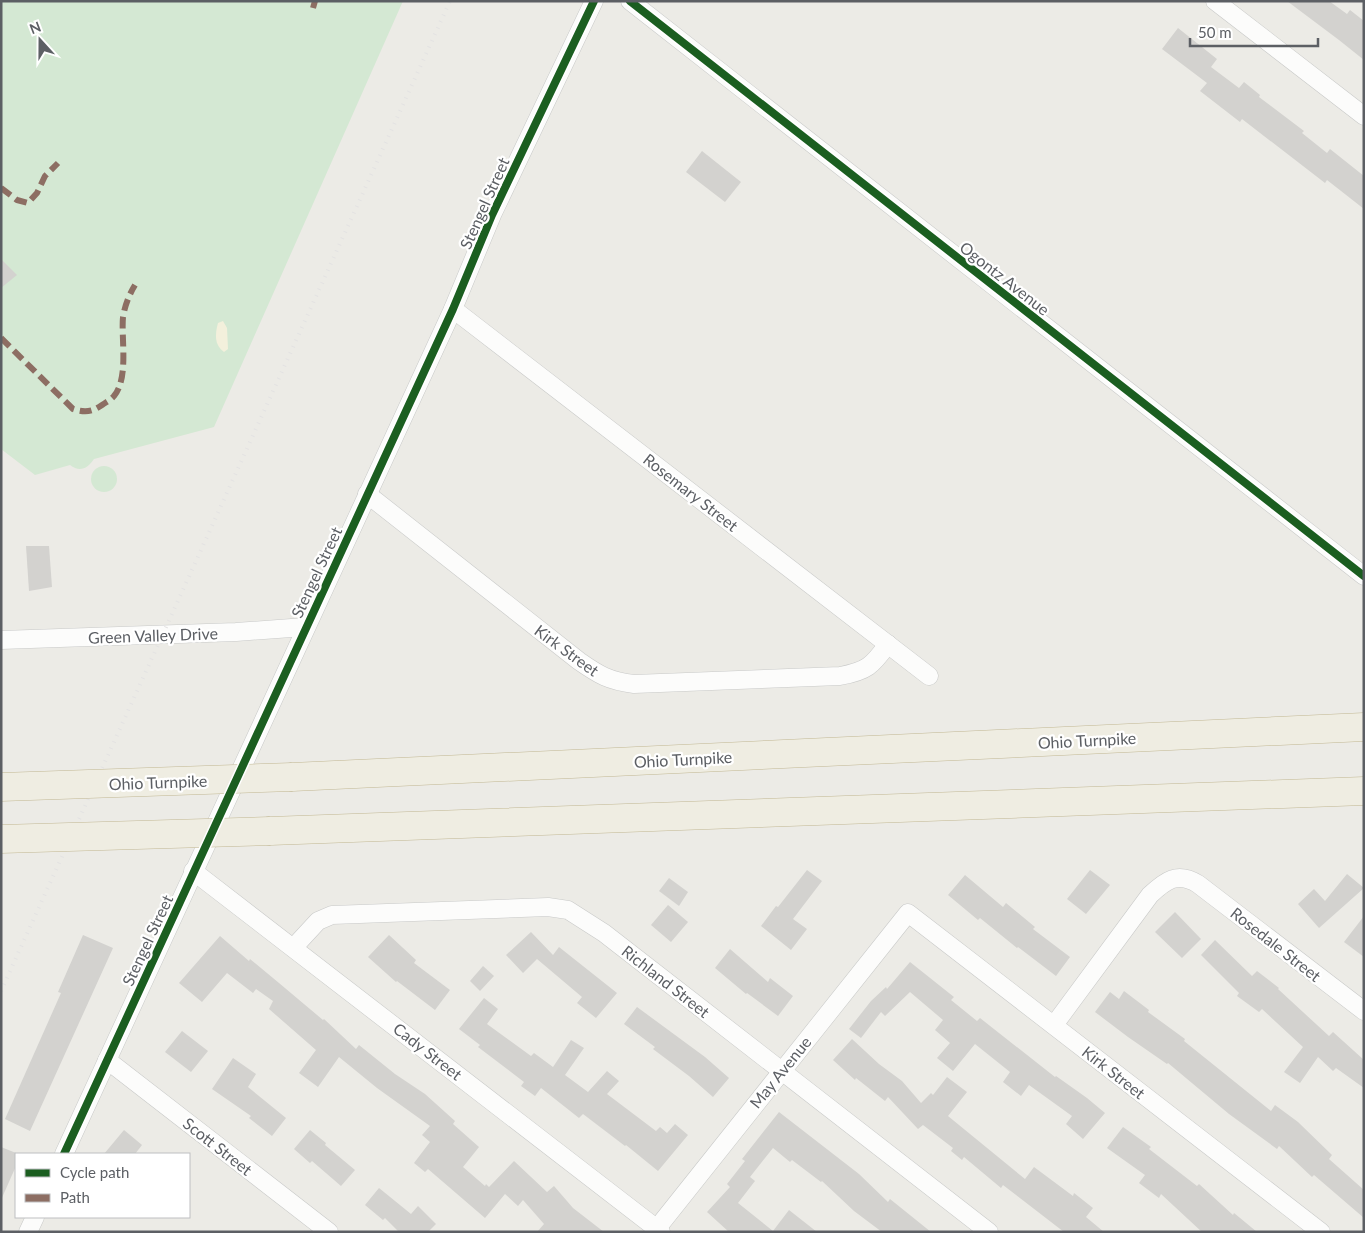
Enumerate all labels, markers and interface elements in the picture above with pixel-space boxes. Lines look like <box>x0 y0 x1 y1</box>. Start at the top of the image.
north arrow <box>15 15 65 65</box>
scale bar <box>1190 15 1318 47</box>
text: N <box>27 18 43 37</box>
text: 50 m <box>1198 23 1232 41</box>
street label: Stengel Street <box>455 154 513 252</box>
street label: Ogontz Avenue <box>957 237 1053 319</box>
street label: Rosemary Street <box>640 449 742 535</box>
street label: Stengel Street <box>287 523 345 620</box>
street label: Kirk Street <box>531 620 603 680</box>
street label: Green Valley Drive <box>88 623 218 647</box>
street label: Ohio Turnpike <box>1037 728 1137 752</box>
street label: Ohio Turnpike <box>633 747 733 771</box>
street label: Ohio Turnpike <box>108 771 208 793</box>
street label: Stengel Street <box>118 891 176 988</box>
street label: Rosedale Street <box>1227 903 1325 985</box>
street label: Richland Street <box>618 941 714 1021</box>
street label: Cady Street <box>390 1018 466 1084</box>
street label: May Avenue <box>745 1032 815 1112</box>
street label: Kirk Street <box>1079 1042 1149 1103</box>
street label: Scott Street <box>180 1113 256 1179</box>
legend <box>15 1153 190 1218</box>
text: Cycle path <box>60 1163 129 1181</box>
text: Path <box>60 1188 90 1206</box>

